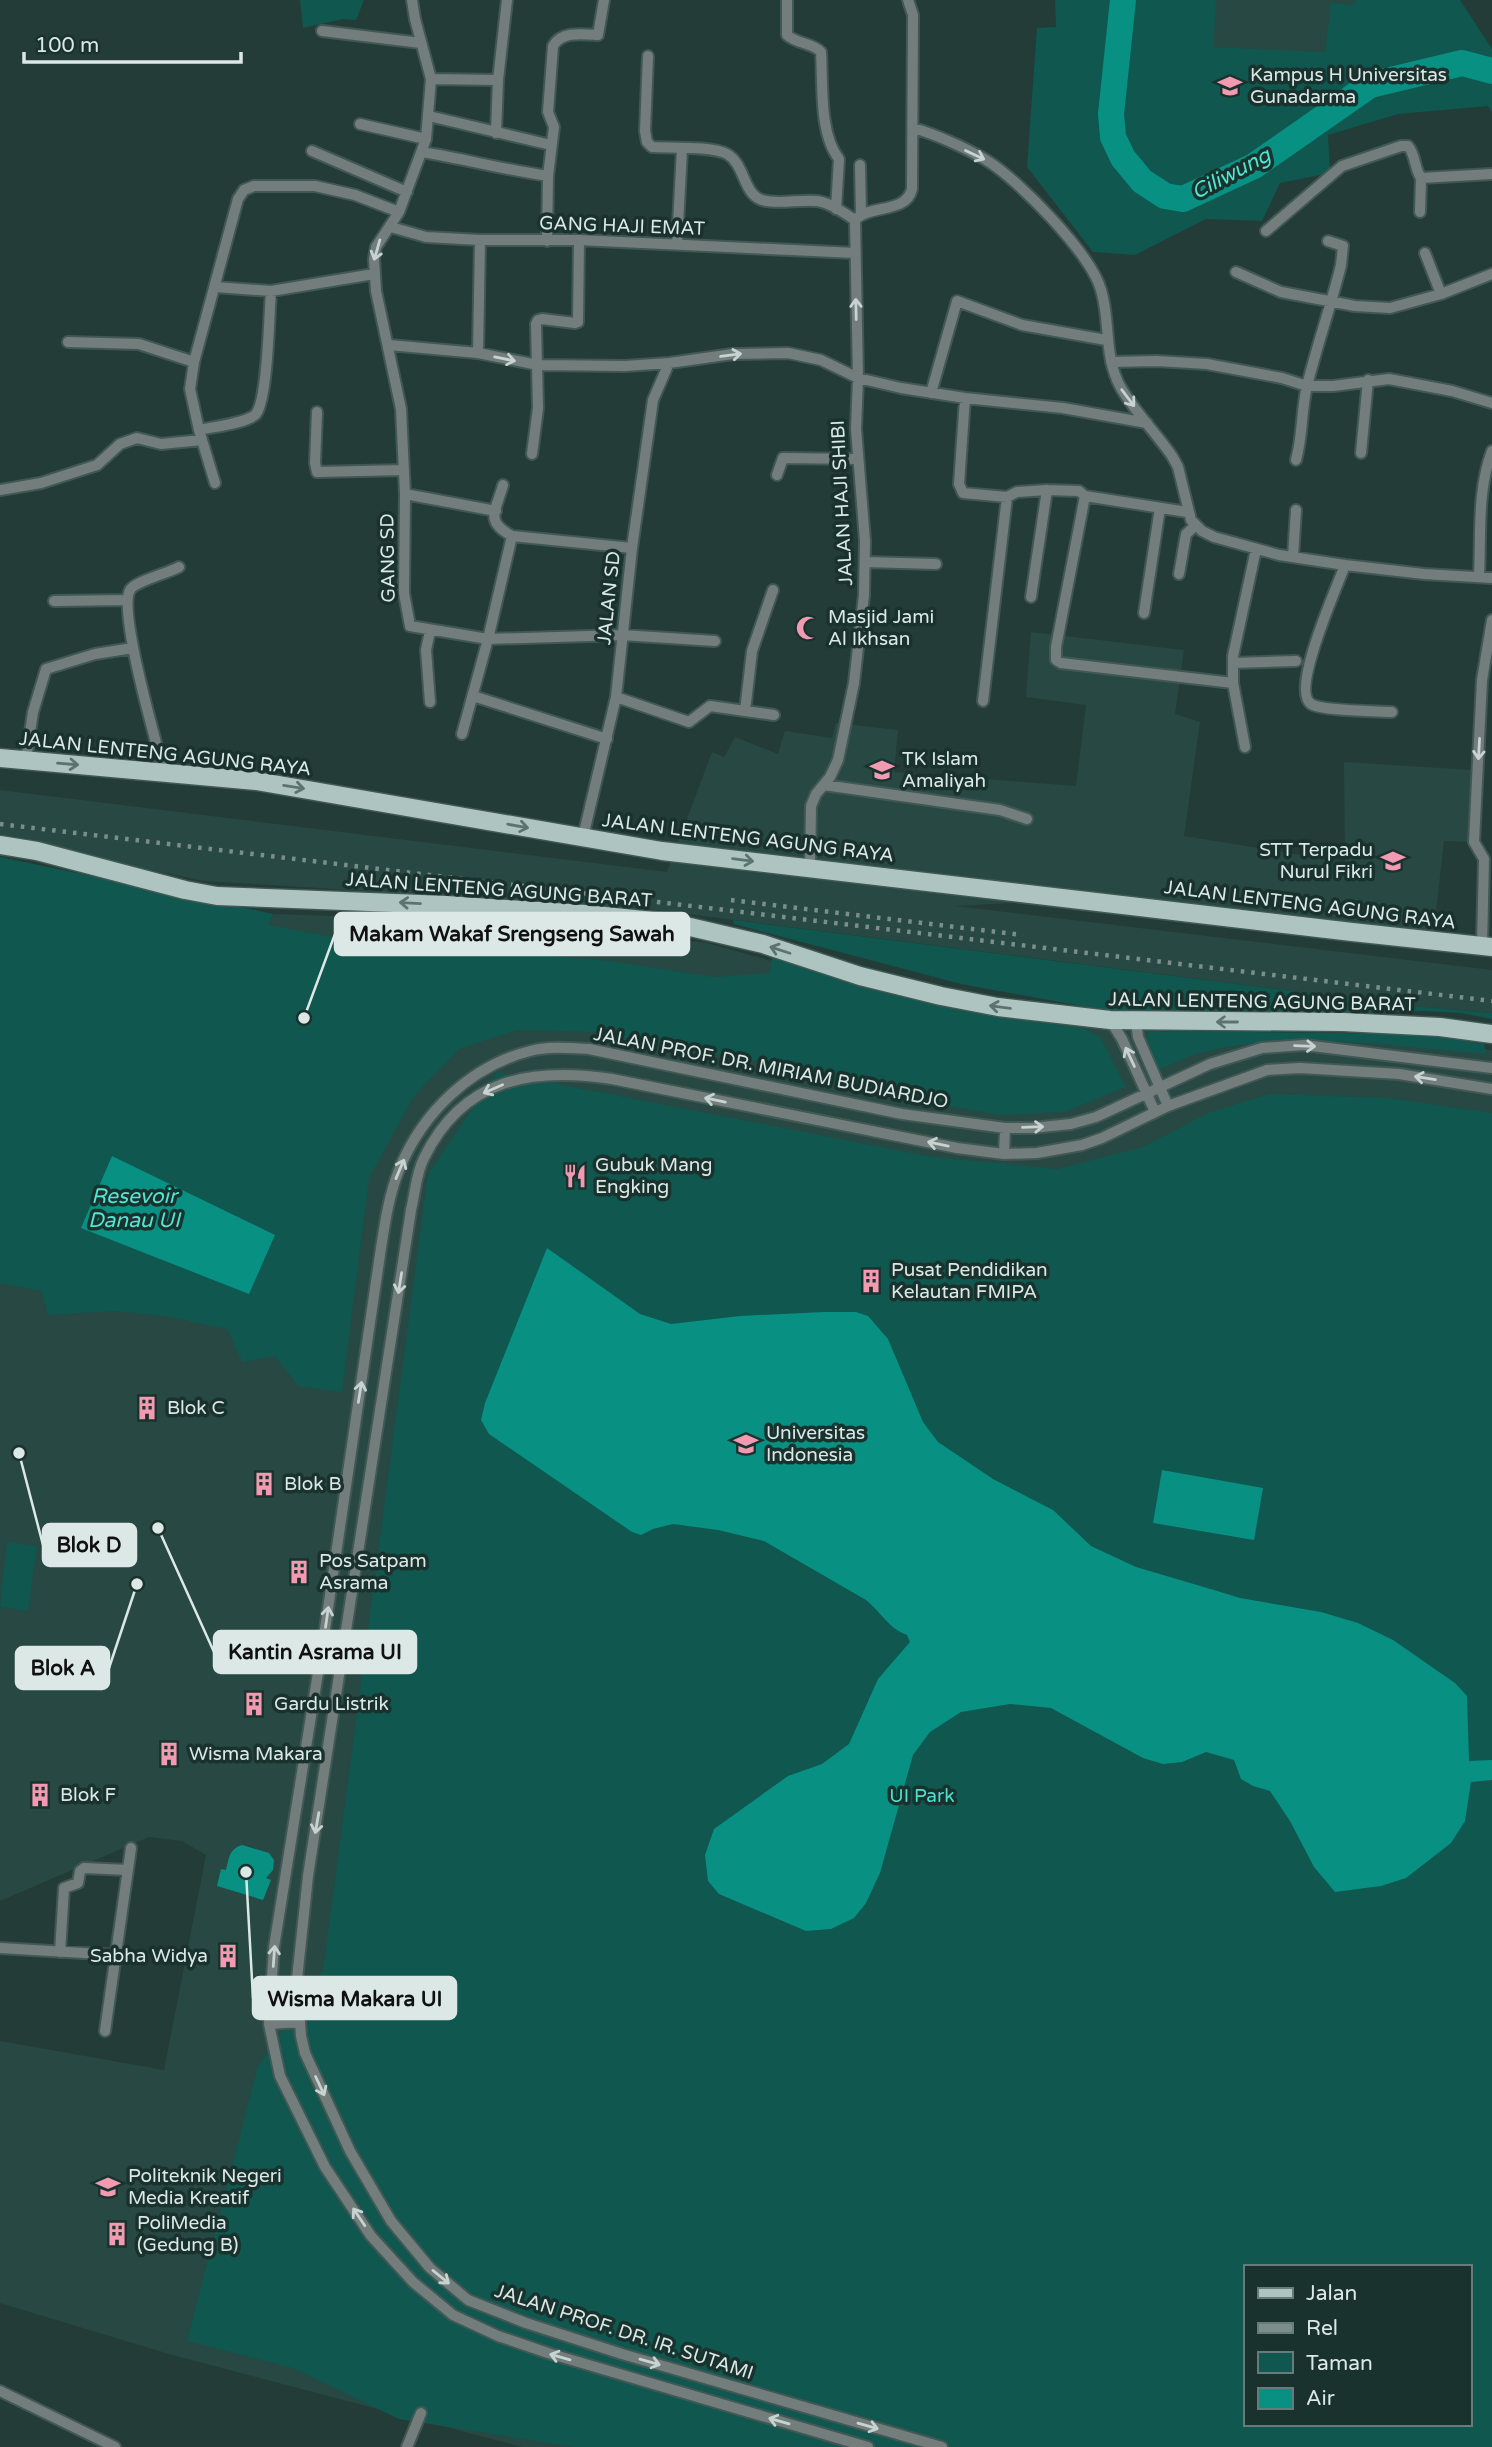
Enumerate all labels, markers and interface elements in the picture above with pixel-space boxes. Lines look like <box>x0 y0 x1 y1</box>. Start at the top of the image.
scale bar <box>24 21 242 65</box>
text: 100 m <box>35 33 99 58</box>
place label: Kampus H Universitas Gunadarma <box>1250 64 1447 108</box>
school or university icon: Kampus H Universitas Gunadarma <box>1216 72 1244 100</box>
water label: Ciliwung <box>1187 142 1276 205</box>
one-way arrow <box>964 149 985 162</box>
street label: GANG HAJI EMAT <box>539 212 706 240</box>
one-way arrow <box>370 238 383 260</box>
one-way arrow <box>849 298 863 321</box>
one-way arrow <box>720 348 742 361</box>
one-way arrow <box>493 352 516 366</box>
one-way arrow <box>1121 388 1136 407</box>
street label: JALAN HAJI SHIBI <box>827 420 857 586</box>
street label: GANG SD <box>376 513 400 603</box>
street label: JALAN SD <box>593 550 625 646</box>
place label: Masjid Jami Al Ikhsan <box>828 606 934 650</box>
mosque icon: Masjid Jami Al Ikhsan <box>794 614 822 642</box>
street label: JALAN LENTENG AGUNG RAYA <box>18 728 312 780</box>
one-way arrow <box>1472 737 1485 759</box>
place label: TK Islam Amaliyah <box>902 748 986 792</box>
school or university icon: TK Islam Amaliyah <box>868 756 896 784</box>
one-way arrow <box>56 758 79 771</box>
one-way arrow <box>282 781 305 794</box>
street label: JALAN LENTENG AGUNG RAYA <box>601 809 895 867</box>
one-way arrow <box>506 820 529 833</box>
place label: STT Terpadu Nurul Fikri <box>1259 839 1373 883</box>
school or university icon: STT Terpadu Nurul Fikri <box>1379 847 1407 875</box>
one-way arrow <box>731 854 754 867</box>
street label: JALAN LENTENG AGUNG BARAT <box>345 868 653 912</box>
street label: JALAN LENTENG AGUNG RAYA <box>1163 876 1457 934</box>
one-way arrow <box>399 897 422 910</box>
callout: Makam Wakaf Srengseng Sawah <box>335 913 689 955</box>
text: Makam Wakaf Srengseng Sawah <box>349 922 675 947</box>
one-way arrow <box>770 942 792 955</box>
street label: JALAN LENTENG AGUNG BARAT <box>1108 988 1416 1016</box>
one-way arrow <box>989 1000 1012 1013</box>
one-way arrow <box>1215 1015 1238 1029</box>
street label: JALAN PROF. DR. MIRIAM BUDIARDJO <box>592 1023 950 1113</box>
one-way arrow <box>1293 1040 1316 1053</box>
one-way arrow <box>1123 1047 1137 1068</box>
one-way arrow <box>1414 1072 1436 1085</box>
one-way arrow <box>483 1083 504 1096</box>
one-way arrow <box>704 1093 727 1107</box>
one-way arrow <box>1021 1121 1044 1134</box>
one-way arrow <box>927 1136 950 1150</box>
place label: Gubuk Mang Engking <box>595 1154 712 1198</box>
one-way arrow <box>395 1158 408 1180</box>
restaurant icon: Gubuk Mang Engking <box>561 1162 589 1190</box>
water label: Resevoir Danau UI <box>88 1184 182 1233</box>
place label: Pusat Pendidikan Kelautan FMIPA <box>891 1259 1048 1303</box>
building icon: Pusat Pendidikan Kelautan FMIPA <box>857 1267 885 1295</box>
one-way arrow <box>393 1271 406 1293</box>
one-way arrow <box>354 1381 367 1404</box>
building icon: Blok C <box>133 1394 161 1422</box>
place label: Blok C <box>167 1397 225 1419</box>
place label: Universitas Indonesia <box>766 1422 865 1466</box>
school or university icon: Universitas Indonesia <box>732 1430 760 1458</box>
building icon: Blok B <box>250 1470 278 1498</box>
place label: Blok B <box>284 1473 342 1495</box>
callout: Blok D <box>43 1524 136 1566</box>
text: Blok D <box>56 1533 122 1558</box>
place label: Pos Satpam Asrama <box>319 1550 427 1594</box>
building icon: Pos Satpam Asrama <box>285 1558 313 1586</box>
one-way arrow <box>321 1606 334 1629</box>
callout: Kantin Asrama UI <box>214 1631 416 1673</box>
text: Kantin Asrama UI <box>228 1640 402 1665</box>
callout: Blok A <box>16 1647 109 1689</box>
text: Blok A <box>31 1656 95 1681</box>
building icon: Gardu Listrik <box>240 1690 268 1718</box>
place label: Gardu Listrik <box>274 1693 389 1715</box>
building icon: Wisma Makara <box>155 1740 183 1768</box>
place label: Wisma Makara <box>189 1743 323 1765</box>
building icon: Blok F <box>26 1781 54 1809</box>
place label: Blok F <box>60 1784 116 1806</box>
park label: UI Park <box>889 1785 955 1807</box>
one-way arrow <box>310 1811 323 1834</box>
building icon: Sabha Widya <box>214 1942 242 1970</box>
place label: Sabha Widya <box>90 1945 208 1967</box>
one-way arrow <box>268 1945 281 1968</box>
callout: Wisma Makara UI <box>253 1977 456 2019</box>
text: Wisma Makara UI <box>267 1987 443 2012</box>
one-way arrow <box>314 2075 327 2097</box>
place label: Politeknik Negeri Media Kreatif <box>128 2165 282 2209</box>
school or university icon: Politeknik Negeri Media Kreatif <box>94 2173 122 2201</box>
one-way arrow <box>352 2208 366 2228</box>
place label: PoliMedia (Gedung B) <box>137 2212 239 2256</box>
building icon: PoliMedia (Gedung B) <box>103 2220 131 2248</box>
legend <box>1244 2265 1471 2426</box>
one-way arrow <box>431 2270 449 2285</box>
street label: JALAN PROF. DR. IR. SUTAMI <box>492 2280 756 2384</box>
text: Jalan <box>1306 2281 1357 2306</box>
text: Rel <box>1306 2316 1338 2341</box>
one-way arrow <box>550 2350 572 2363</box>
text: Taman <box>1306 2351 1373 2376</box>
one-way arrow <box>638 2357 660 2370</box>
text: Air <box>1306 2386 1335 2411</box>
one-way arrow <box>768 2413 790 2426</box>
one-way arrow <box>857 2420 879 2433</box>

